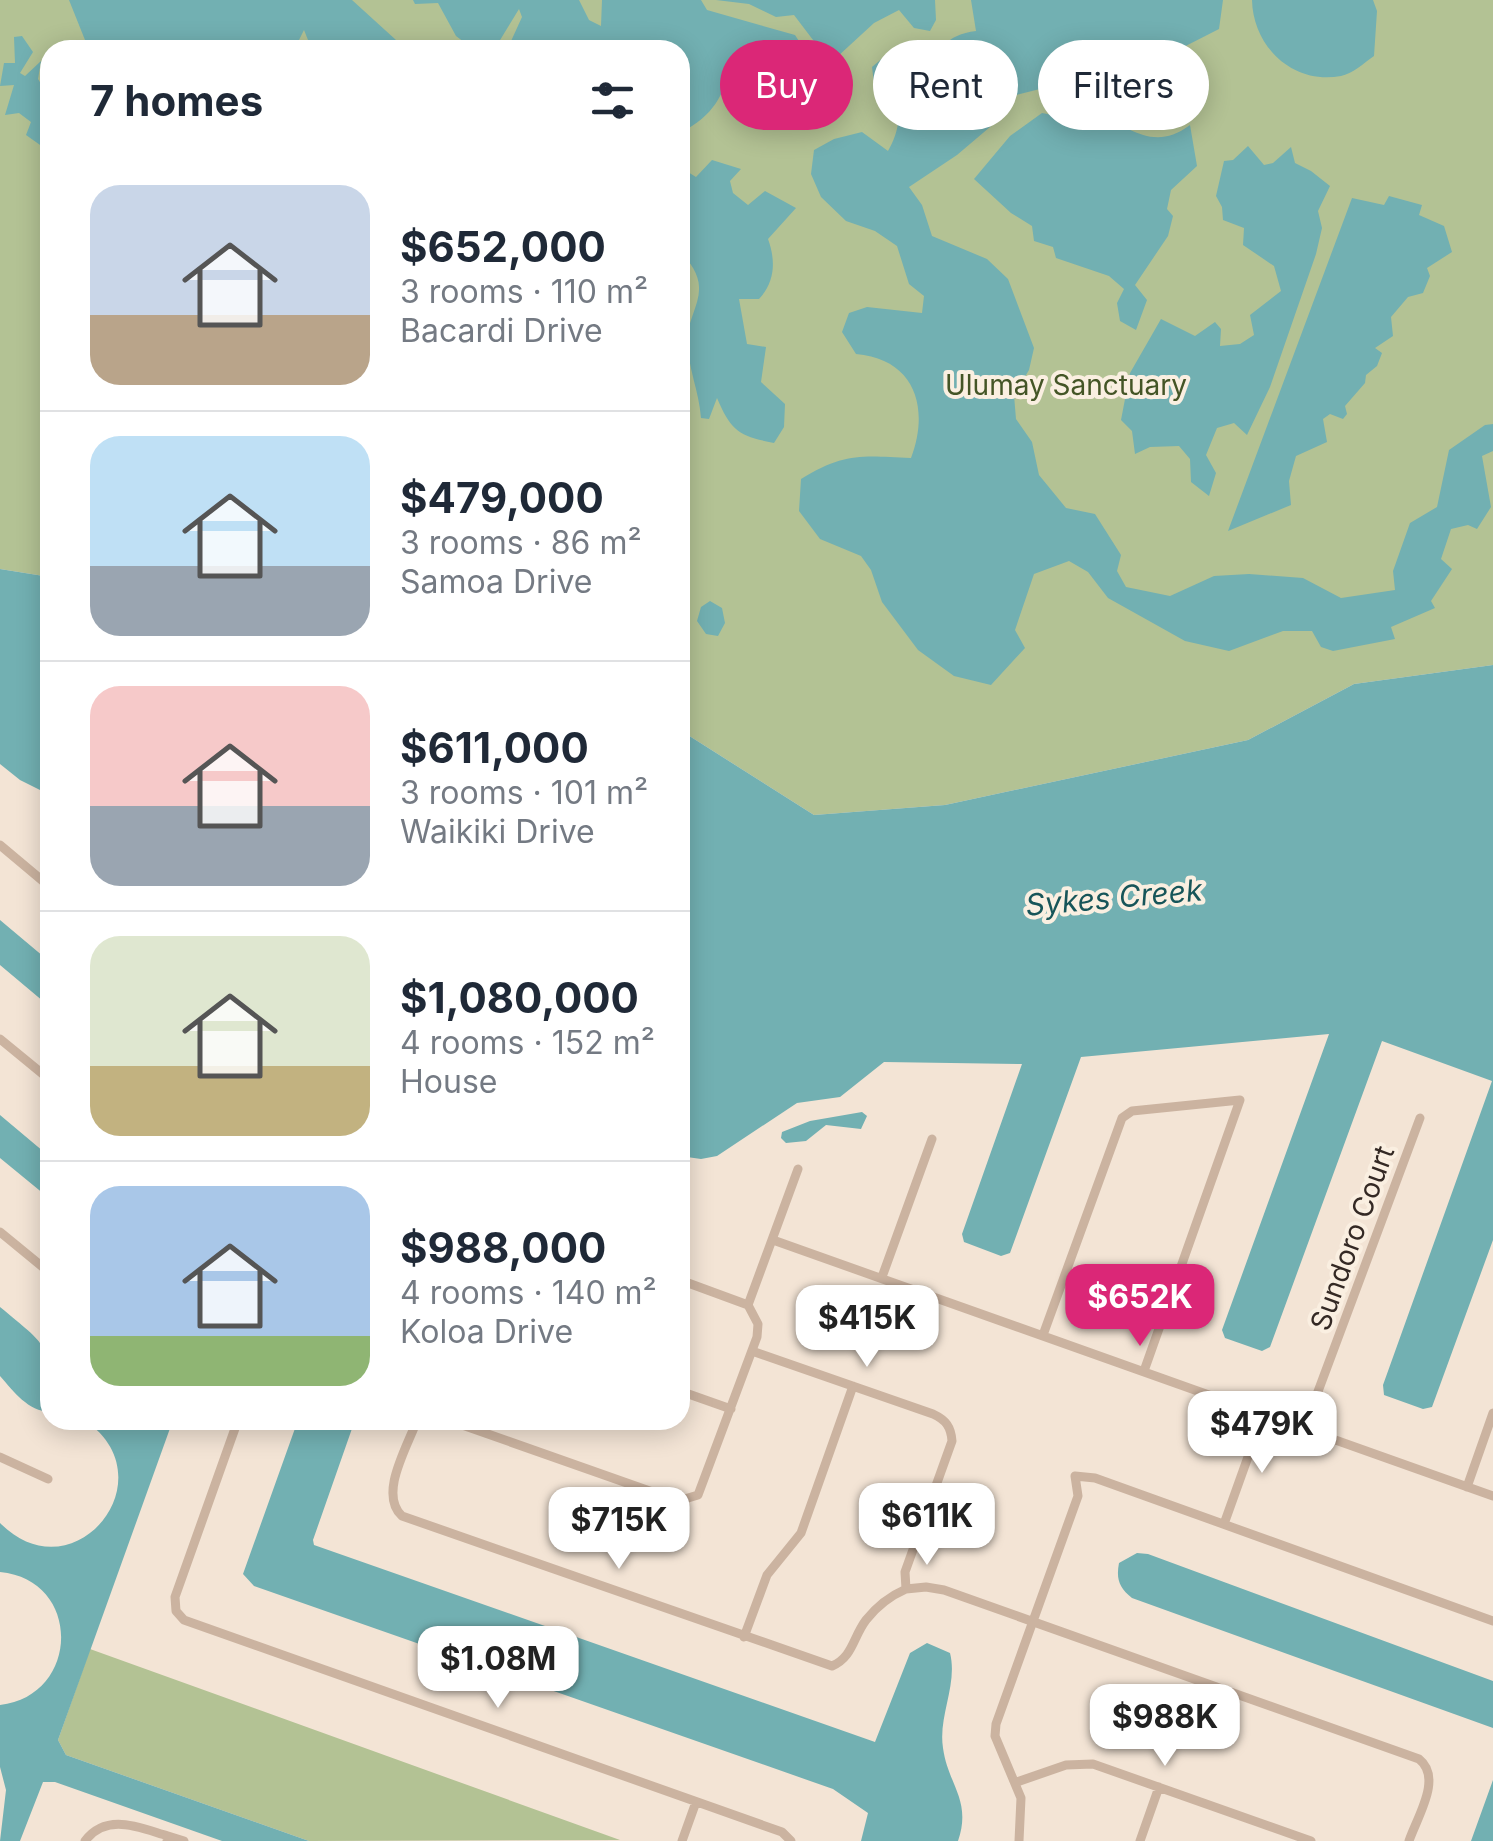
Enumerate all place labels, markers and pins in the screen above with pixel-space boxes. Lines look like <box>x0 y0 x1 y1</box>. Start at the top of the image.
pin: $652K <box>1070 1264 1210 1349</box>
pin: $415K <box>797 1285 937 1370</box>
pin: $479K <box>1192 1391 1332 1476</box>
pin: $611K <box>857 1483 997 1568</box>
pin: $715K <box>549 1487 689 1572</box>
pin: $1.08M <box>417 1626 579 1711</box>
pin: $988K <box>1095 1684 1235 1769</box>

